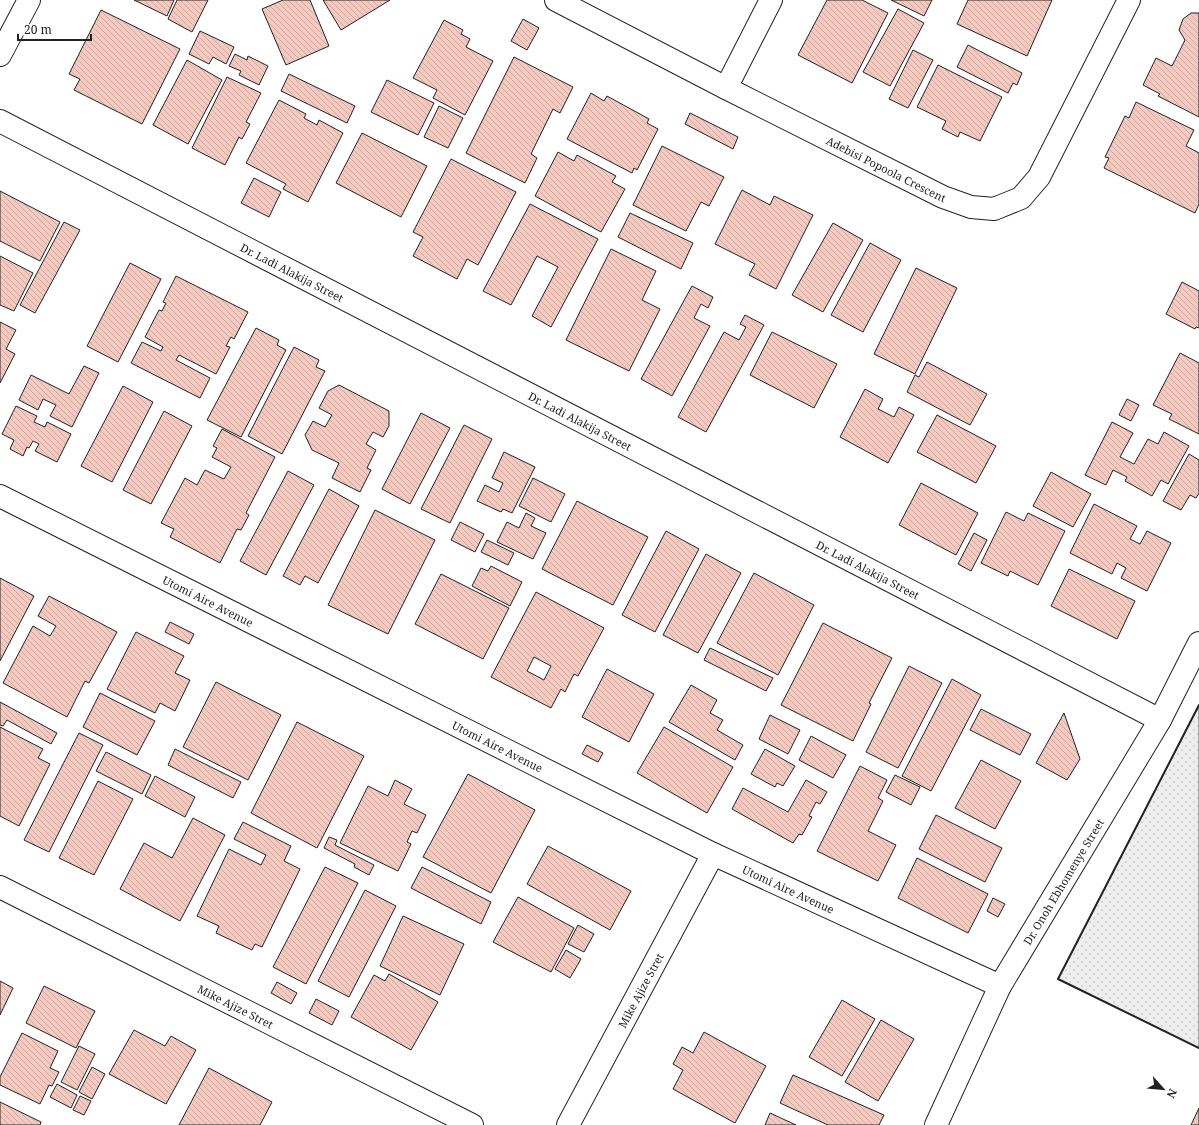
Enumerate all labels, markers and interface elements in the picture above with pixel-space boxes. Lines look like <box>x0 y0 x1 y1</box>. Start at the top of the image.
scale bar <box>18 16 91 42</box>
text: 20 m <box>24 21 52 38</box>
street label: Adebisi Popoola Crescent <box>824 132 948 205</box>
street label: Dr. Ladi Alakija Street <box>238 239 347 305</box>
street label: Dr. Ladi Alakija Street <box>526 388 634 454</box>
street label: Dr. Ladi Alakija Street <box>814 536 922 602</box>
street label: Utomi Aire Avenue <box>160 572 256 630</box>
street label: Utomi Aire Avenue <box>450 717 546 775</box>
street label: Dr. Onoh Ebhomenye Street <box>1019 815 1107 947</box>
street label: Utomi Aire Avenue <box>740 861 837 916</box>
street label: Mike Ajize Stret <box>614 950 666 1030</box>
street label: Mike Ajize Stret <box>195 981 276 1031</box>
north arrow <box>1143 1069 1183 1109</box>
text: N <box>1164 1086 1181 1101</box>

